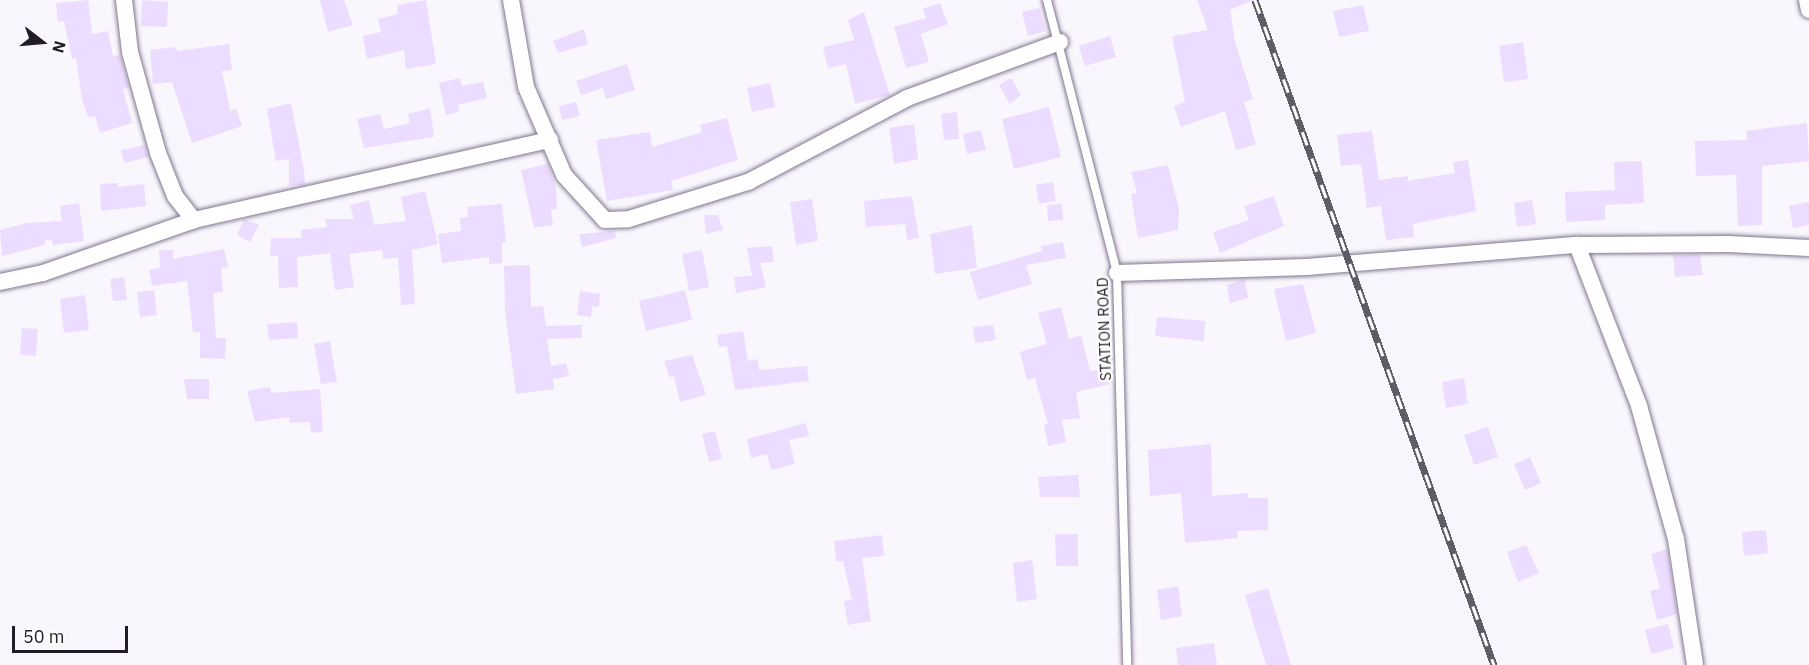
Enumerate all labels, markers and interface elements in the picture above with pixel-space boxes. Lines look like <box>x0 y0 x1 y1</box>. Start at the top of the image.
north arrow <box>12 12 72 72</box>
text: N <box>48 39 71 55</box>
street label: STATION ROAD <box>1093 277 1115 381</box>
scale bar <box>15 614 130 652</box>
text: 50 m <box>23 625 65 648</box>

